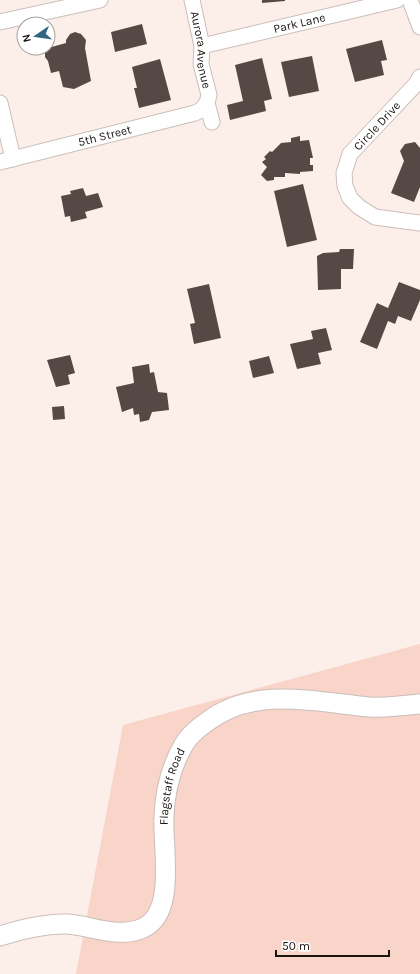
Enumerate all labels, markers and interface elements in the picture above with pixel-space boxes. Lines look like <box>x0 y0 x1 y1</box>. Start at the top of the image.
street label: Aurora Avenue <box>188 10 214 90</box>
street label: Park Lane <box>272 10 327 36</box>
north arrow <box>16 16 56 56</box>
text: N <box>20 33 34 43</box>
street label: Circle Drive <box>351 99 403 153</box>
street label: 5th Street <box>77 122 133 149</box>
street label: Flagstaff Road <box>157 745 188 825</box>
scale bar <box>276 932 389 958</box>
text: 50 m <box>282 939 310 953</box>

